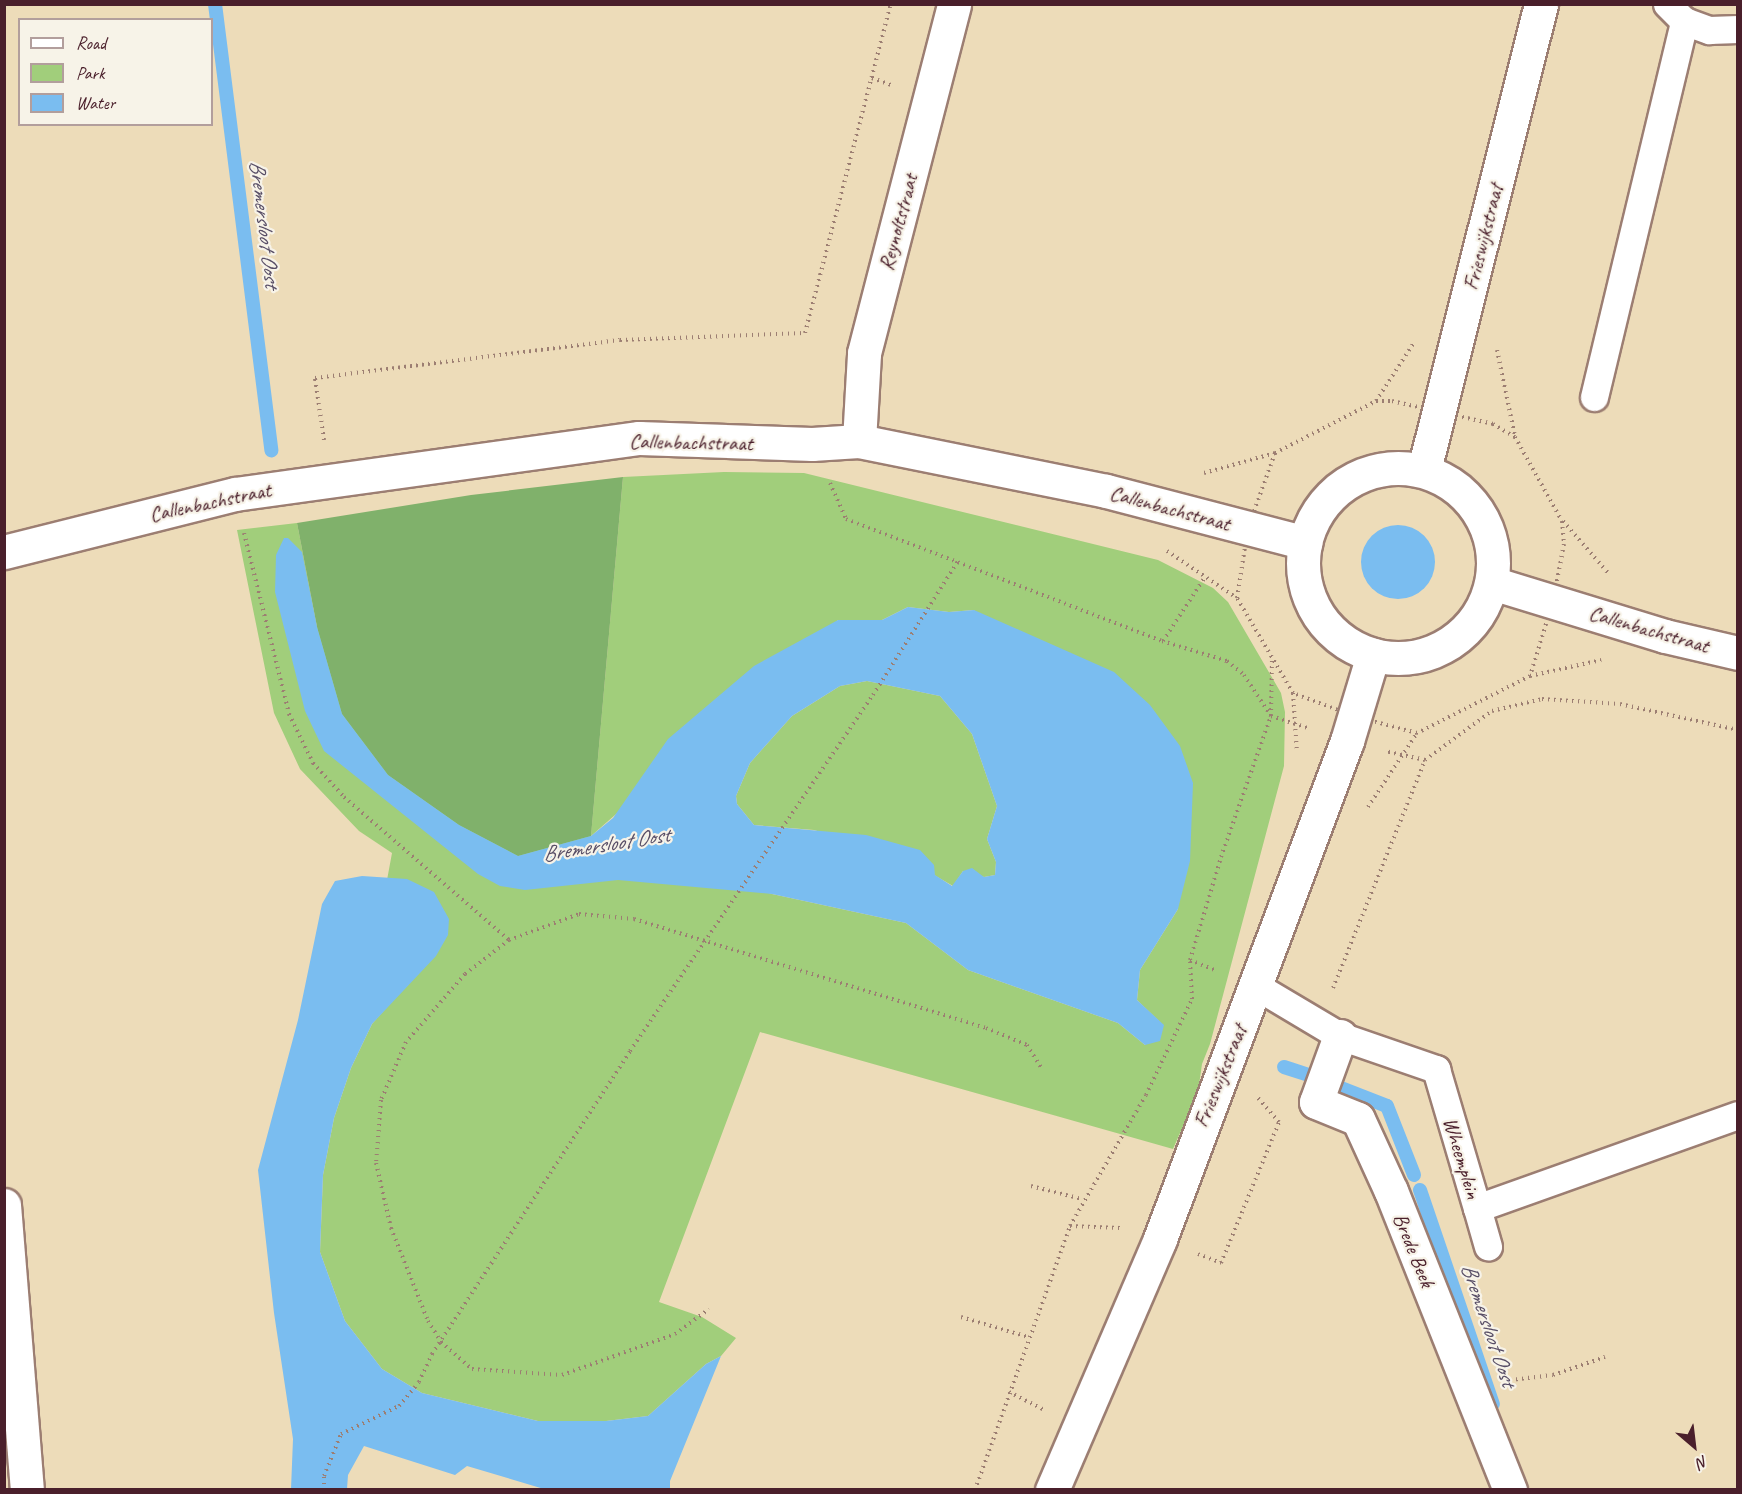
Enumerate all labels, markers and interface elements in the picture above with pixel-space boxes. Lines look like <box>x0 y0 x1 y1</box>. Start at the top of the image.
legend <box>18 18 213 126</box>
text: Road <box>76 32 106 54</box>
text: Park <box>76 62 105 84</box>
text: Water <box>76 92 115 114</box>
water label: Bremersloot Oost <box>243 159 285 289</box>
street label: Reynoltstraat <box>873 171 923 273</box>
street label: Frieswijkstraat <box>1458 182 1508 292</box>
street label: Callenbachstraat <box>629 428 753 456</box>
street label: Callenbachstraat <box>147 477 273 527</box>
street label: Callenbachstraat <box>1107 480 1233 536</box>
street label: Callenbachstraat <box>1586 600 1712 658</box>
water label: Bremersloot Oost <box>541 822 671 868</box>
street label: Frieswijkstraat <box>1188 1021 1252 1131</box>
street label: Wheemplein <box>1438 1114 1486 1202</box>
street label: Brede Beek <box>1388 1209 1440 1291</box>
water label: Bremersloot Oost <box>1455 1260 1521 1390</box>
north arrow <box>1664 1416 1724 1476</box>
text: N <box>1693 1451 1712 1473</box>

